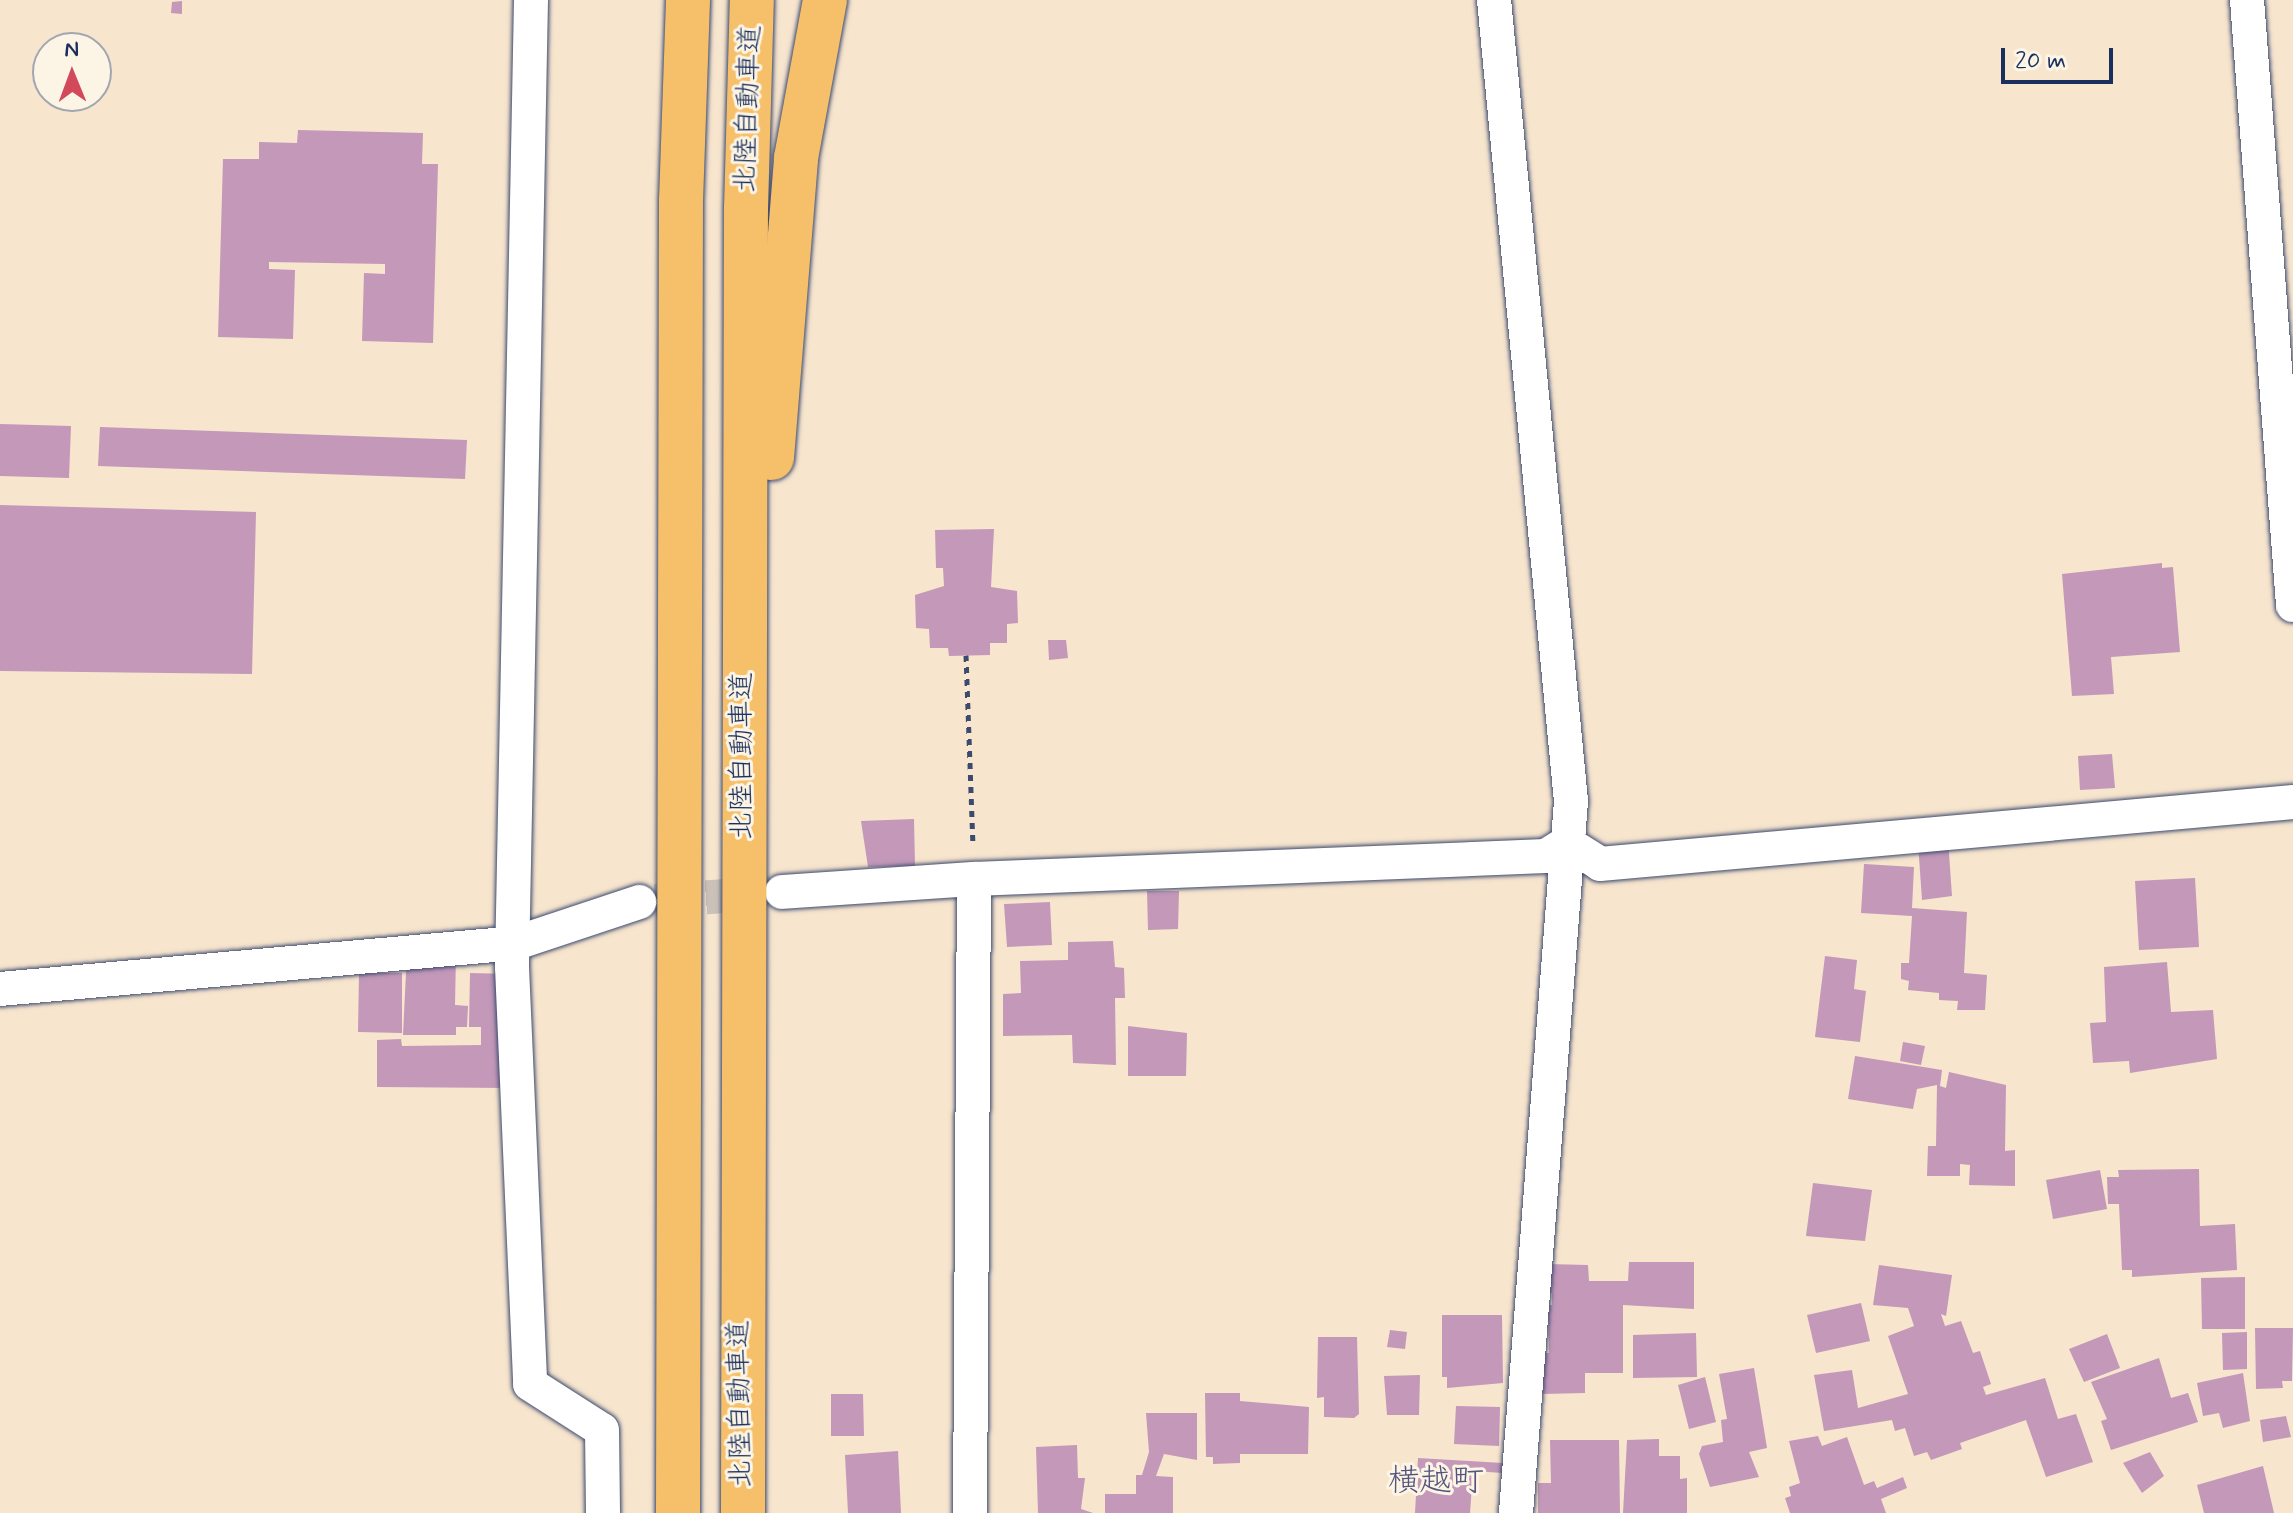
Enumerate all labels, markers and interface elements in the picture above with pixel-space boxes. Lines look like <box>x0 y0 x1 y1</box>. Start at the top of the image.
street label: 北陸自動車道 <box>729 24 769 194</box>
north arrow <box>32 32 112 112</box>
scale bar <box>2005 32 2117 82</box>
text: N <box>64 36 79 64</box>
text: 20 m <box>2015 46 2066 77</box>
street label: 北陸自動車道 <box>726 672 760 840</box>
street label: 北陸自動車道 <box>723 1320 759 1488</box>
district label: 横越町 <box>1388 1462 1484 1500</box>

